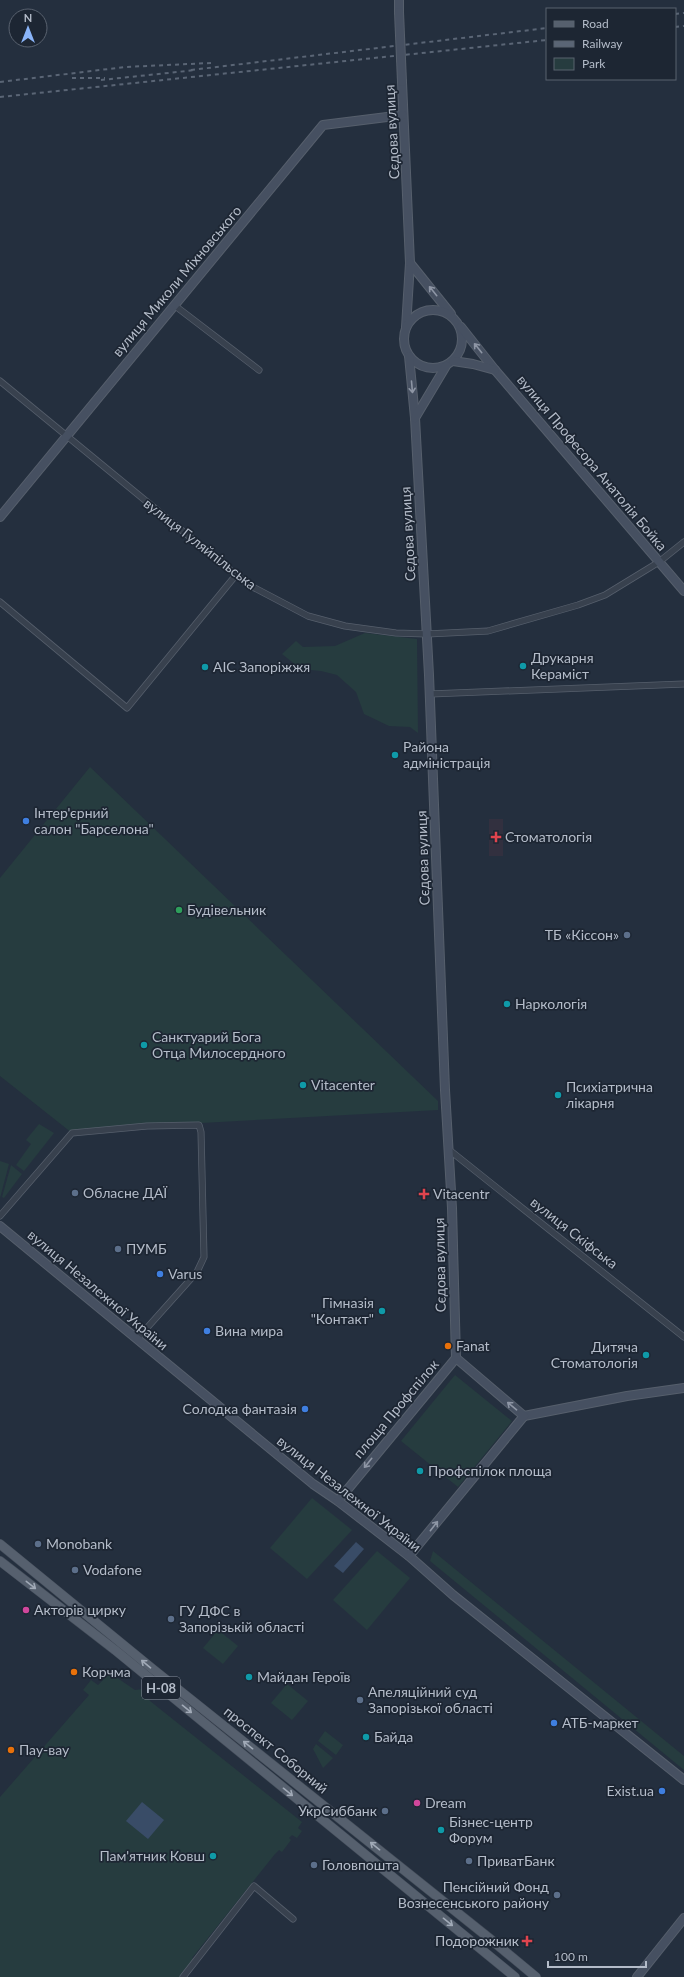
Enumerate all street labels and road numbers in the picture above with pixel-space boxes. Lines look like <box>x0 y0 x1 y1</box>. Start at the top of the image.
street label: Сєдова вулиця <box>381 84 402 180</box>
street label: вулиця Миколи Міхновського <box>108 202 245 360</box>
street label: вулиця Професора Анатолія Бойка <box>514 371 671 554</box>
street label: Сєдова вулиця <box>397 486 418 582</box>
street label: вулиця Гуляйпільська <box>141 494 260 593</box>
street label: Сєдова вулиця <box>412 810 433 906</box>
street label: вулиця Скіфська <box>527 1193 621 1272</box>
street label: Сєдова вулиця <box>430 1217 449 1313</box>
street label: вулиця Незалежної України <box>25 1226 172 1353</box>
street label: площа Профспілок <box>349 1355 442 1462</box>
street label: вулиця Незалежної України <box>274 1432 425 1555</box>
road number: Н-08 <box>142 1677 180 1699</box>
street label: проспект Соборний <box>221 1703 332 1797</box>

